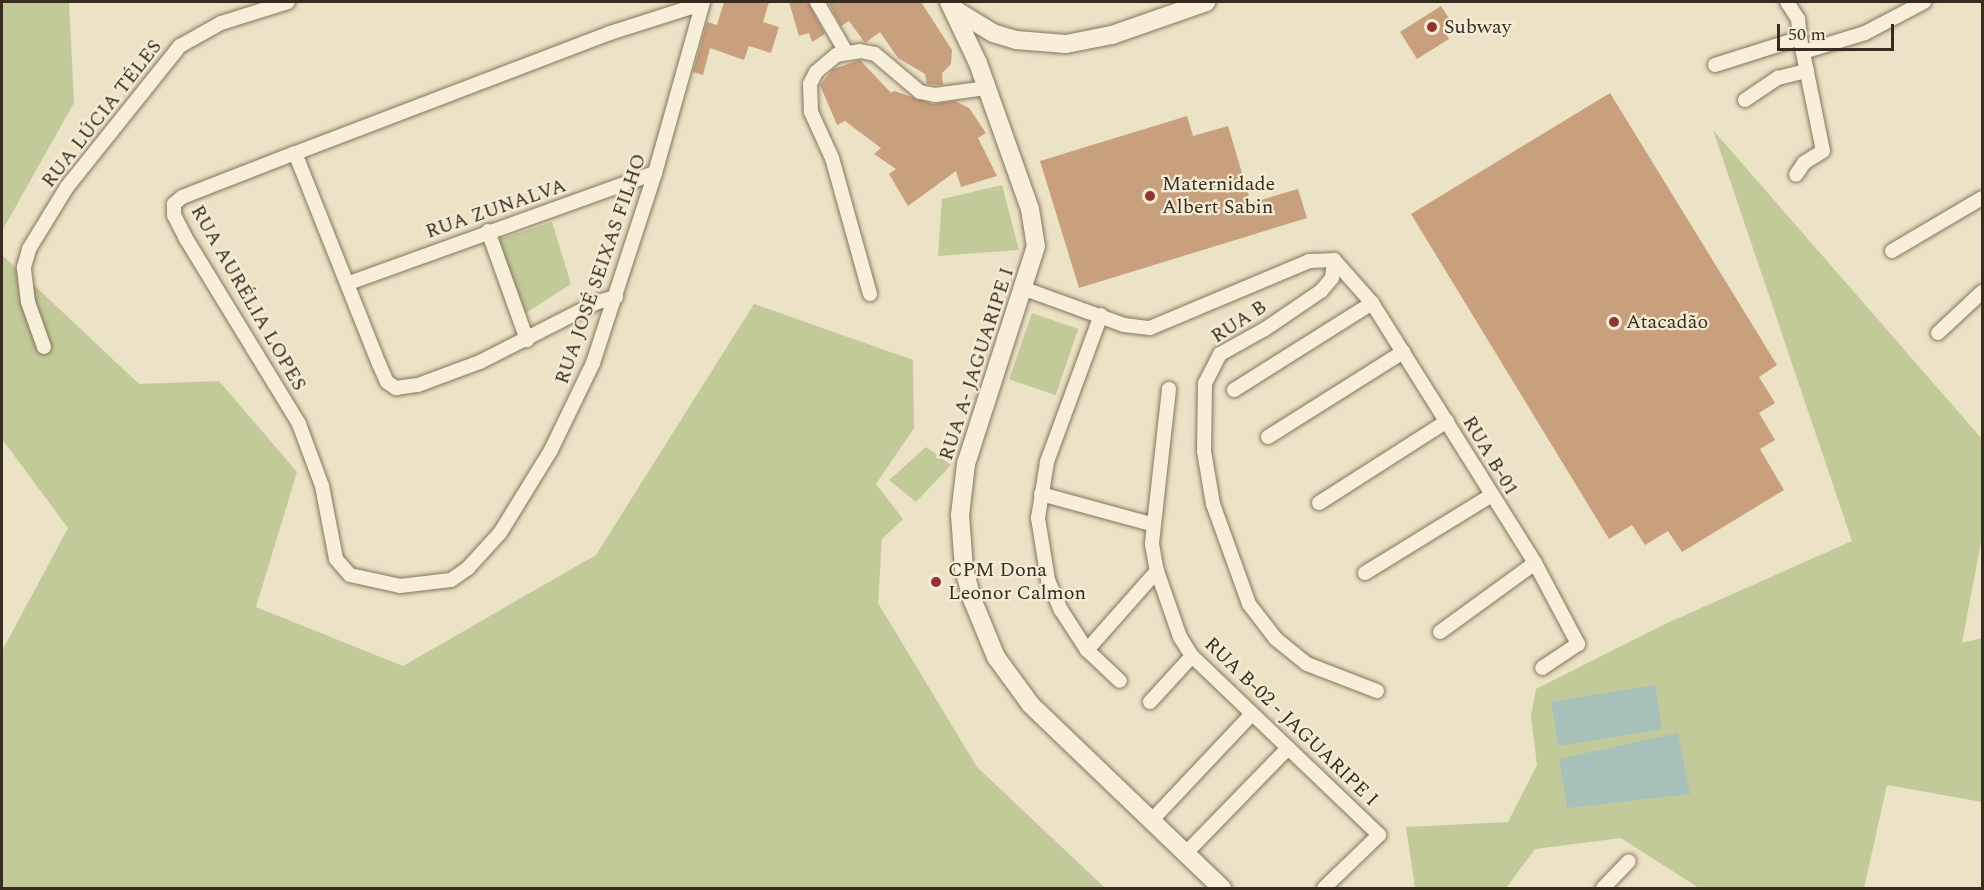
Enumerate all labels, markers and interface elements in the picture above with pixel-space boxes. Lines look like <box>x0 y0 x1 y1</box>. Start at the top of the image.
scale bar <box>1780 12 1897 50</box>
place label: Subway <box>1444 15 1511 39</box>
marker: Subway <box>1425 20 1439 34</box>
text: 50 m <box>1788 21 1826 48</box>
street label: RUA LÚCIA TÉLES <box>37 35 167 193</box>
street label: RUA JOSÉ SEIXAS FILHO <box>550 151 652 387</box>
place label: Maternidade Albert Sabin <box>1162 172 1275 219</box>
street label: RUA ZUNALVA <box>423 174 569 244</box>
marker: Maternidade Albert Sabin <box>1143 189 1157 203</box>
street label: RUA AURÉLIA LOPES <box>185 201 311 395</box>
street label: RUA A- JAGUARIPE I <box>934 264 1020 464</box>
street label: RUA B <box>1207 295 1271 349</box>
place label: Atacadão <box>1626 310 1708 334</box>
marker: Atacadão <box>1607 315 1621 329</box>
street label: RUA B-01 <box>1457 412 1523 500</box>
place label: CPM Dona Leonor Calmon <box>948 558 1086 605</box>
marker: CPM Dona Leonor Calmon <box>929 575 943 589</box>
street label: RUA B-02 - JAGUARIPE I <box>1199 632 1383 812</box>

